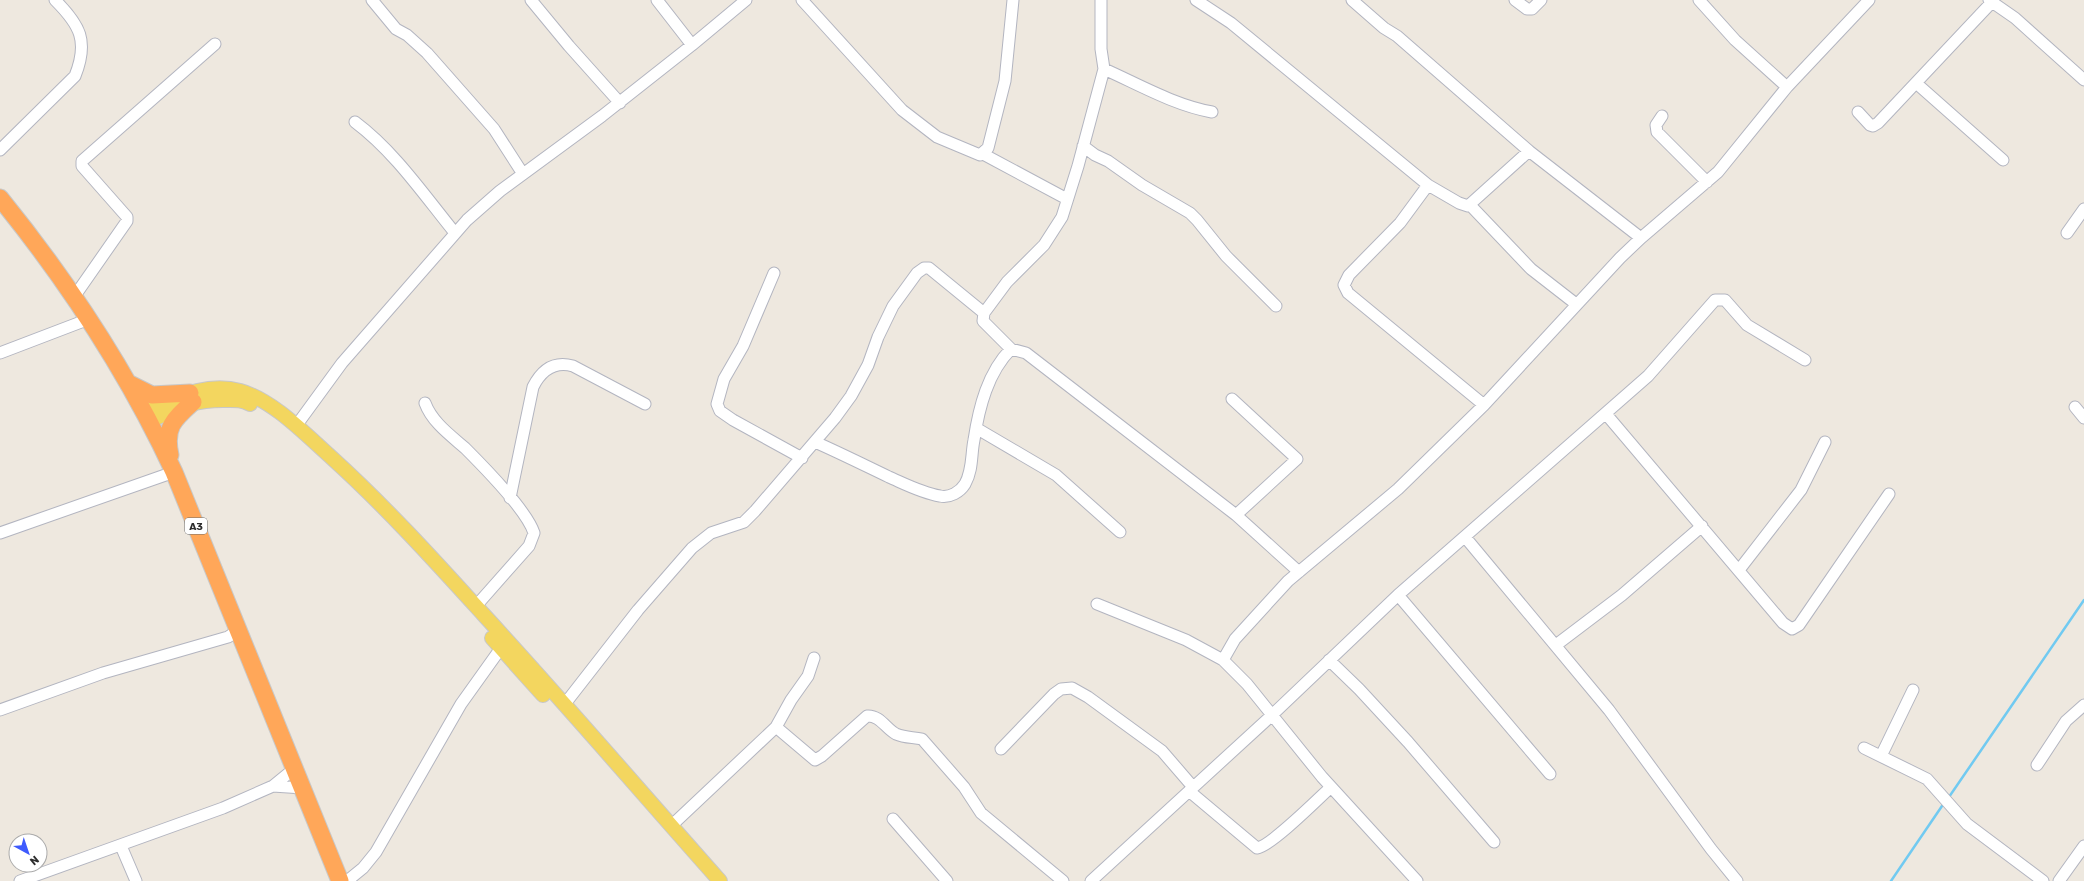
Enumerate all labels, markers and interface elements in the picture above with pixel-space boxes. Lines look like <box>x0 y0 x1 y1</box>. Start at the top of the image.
road number: A3 <box>185 518 207 534</box>
north arrow <box>8 833 48 873</box>
text: N <box>27 853 41 868</box>

